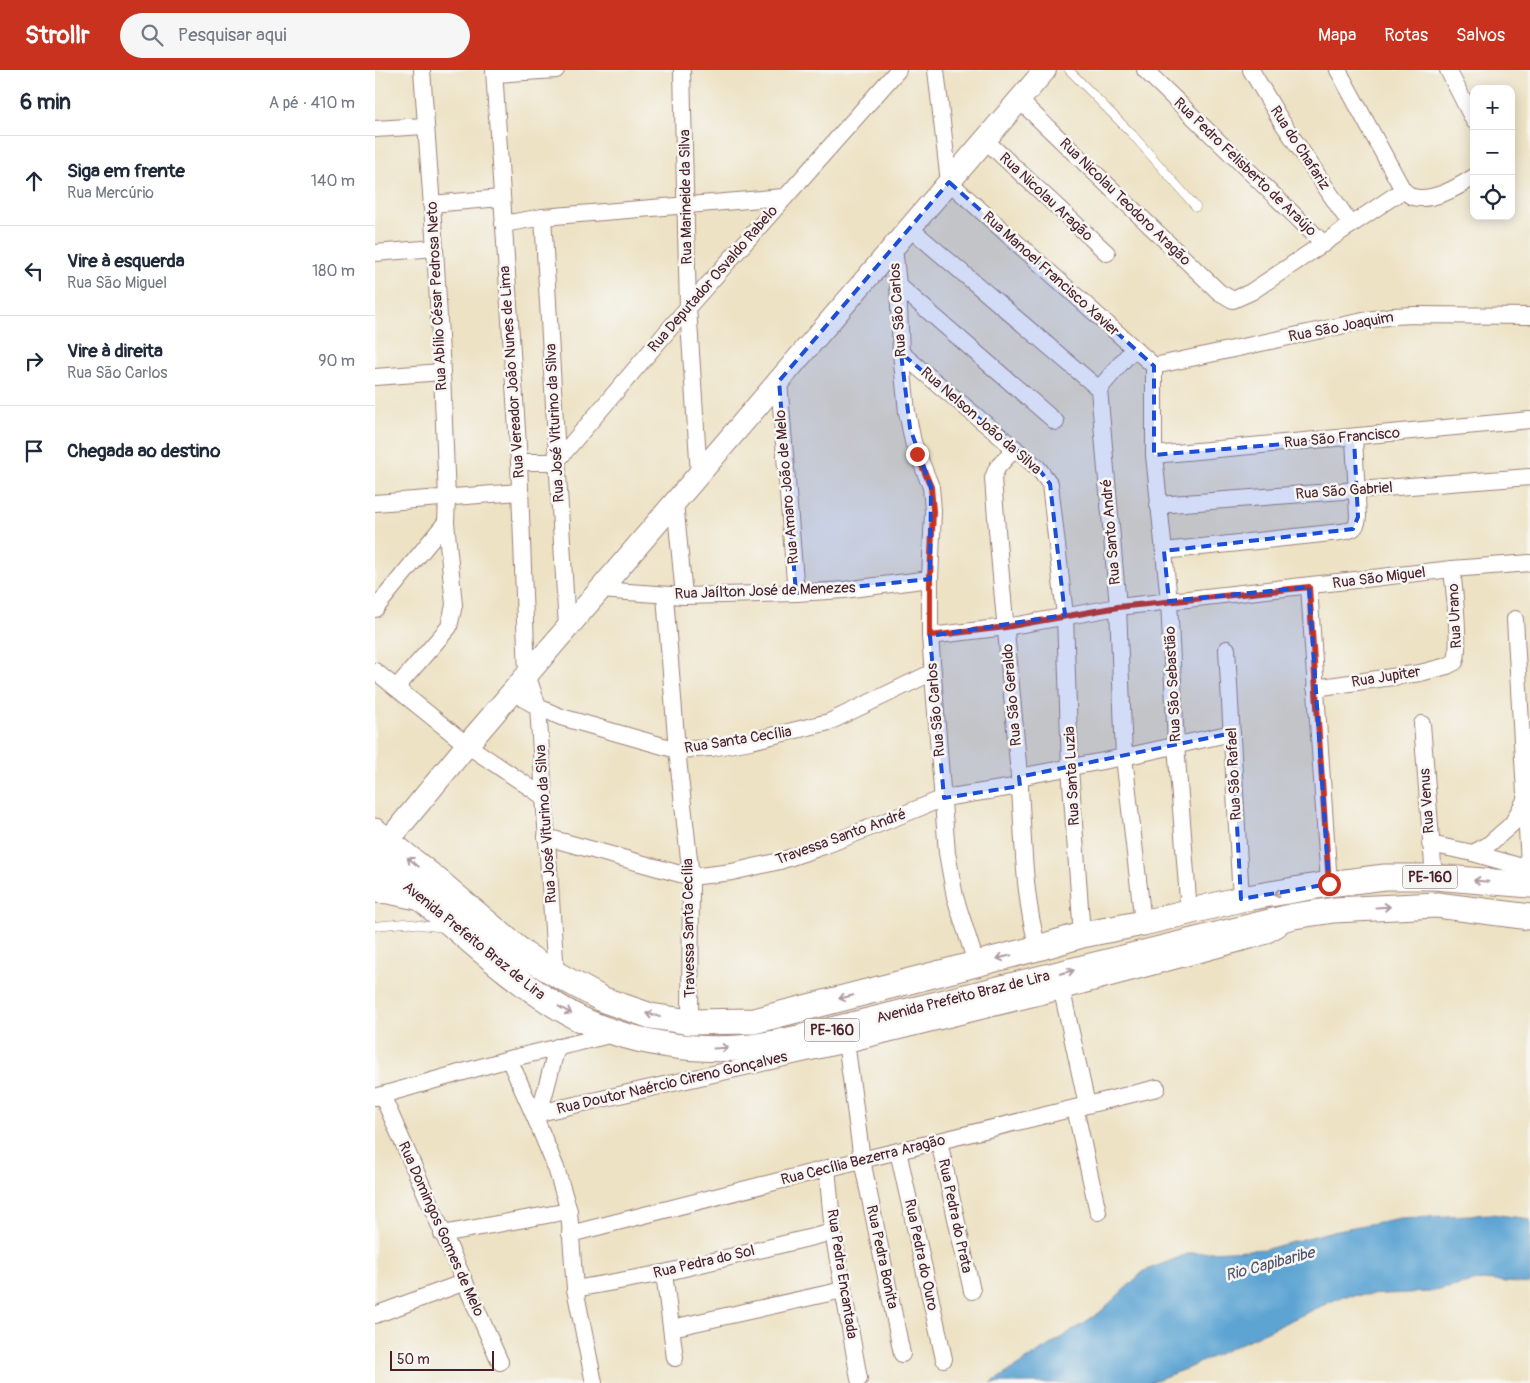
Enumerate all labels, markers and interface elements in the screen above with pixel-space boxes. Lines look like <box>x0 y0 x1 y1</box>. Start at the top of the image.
search box <box>120 13 470 58</box>
text: Strollr <box>25 21 90 50</box>
icon: search <box>138 21 166 49</box>
text: Pesquisar aqui <box>178 23 287 47</box>
text: Mapa <box>1318 24 1356 47</box>
text: Rotas <box>1384 24 1428 47</box>
text: Salvos <box>1456 24 1505 47</box>
map controls <box>1470 85 1515 220</box>
button: + <box>1470 85 1515 130</box>
text: 6 min <box>20 89 71 116</box>
text: A pé · 410 m <box>269 93 355 113</box>
street label: Rua Pedro Felisberto de Araújo <box>1169 94 1321 240</box>
street label: Rua do Chafariz <box>1266 102 1334 194</box>
street label: Rua Marineide da Silva <box>675 129 697 265</box>
button: − <box>1470 130 1515 175</box>
street label: Rua Nicolau Teodoro Aragão <box>1055 134 1195 270</box>
street label: Rua Nicolau Aragão <box>995 149 1097 245</box>
text: Siga em frente <box>67 159 185 183</box>
icon: ahead <box>20 167 48 195</box>
text: 140 m <box>311 171 355 191</box>
button: locate <box>1470 175 1515 220</box>
text: Rua Mercúrio <box>67 183 154 203</box>
street label: Rua Abílio César Pedrosa Neto <box>423 201 451 391</box>
street label: Rua Deputador Osvaldo Rabelo <box>644 202 782 356</box>
street label: Rua Manoel Francisco Xavier <box>979 207 1124 341</box>
text: Vire à esquerda <box>67 249 185 273</box>
icon: left <box>20 257 48 285</box>
text: 180 m <box>312 261 355 281</box>
street label: Rua São Carlos <box>885 262 911 358</box>
street label: Rua Vereador João Nunes de Lima <box>495 265 529 479</box>
text: Rua São Miguel <box>67 273 167 293</box>
street label: Rua São Joaquim <box>1287 307 1395 347</box>
text: Vire à direita <box>67 339 163 363</box>
street label: Rua José Viturino da Silva <box>541 343 569 503</box>
icon: right <box>20 347 48 375</box>
text: 90 m <box>318 351 355 371</box>
text: Rua São Carlos <box>67 363 167 383</box>
street label: Rua Nelson João da Silva <box>916 363 1046 479</box>
street label: Rua Amaro João de Melo <box>771 409 803 565</box>
street label: Rua São Francisco <box>1283 423 1401 453</box>
icon: arrive <box>20 437 48 465</box>
text: Chegada ao destino <box>67 439 220 463</box>
route end <box>906 443 929 466</box>
street label: Rua Santo André <box>1097 478 1125 586</box>
street label: Rua São Gabriel <box>1295 478 1393 504</box>
street label: Rua São Miguel <box>1331 563 1427 593</box>
street label: Rua Jaílton José de Menezes <box>674 578 856 604</box>
street label: Rua Urano <box>1444 583 1466 649</box>
street label: Rua São Sebastião <box>1160 626 1186 742</box>
street label: Rua São Geraldo <box>998 643 1026 747</box>
street label: Rua São Carlos <box>922 662 950 758</box>
street label: Rua Jupiter <box>1350 662 1423 692</box>
street label: Rua Santa Cecília <box>683 722 793 758</box>
street label: Rua Santa Luzia <box>1060 726 1084 826</box>
street label: Rua São Rafael <box>1222 727 1246 821</box>
street label: Rua José Viturino da Silva <box>531 744 561 904</box>
street label: Rua Venus <box>1415 767 1439 834</box>
street label: Travessa Santo André <box>773 804 909 870</box>
one-way arrow <box>407 856 420 867</box>
street label: Travessa Santa Cecília <box>678 858 700 998</box>
road number: PE-160 <box>1403 866 1457 889</box>
route start <box>1318 873 1341 896</box>
one-way arrow <box>1474 876 1490 886</box>
street label: Avenida Prefeito Braz de Lira <box>399 878 549 1004</box>
one-way arrow <box>1274 888 1290 898</box>
one-way arrow <box>1375 903 1391 912</box>
one-way arrow <box>996 953 1012 962</box>
street label: Avenida Prefeito Braz de Lira <box>874 966 1052 1028</box>
one-way arrow <box>1058 967 1074 976</box>
one-way arrow <box>839 993 855 1002</box>
one-way arrow <box>557 1005 572 1015</box>
one-way arrow <box>645 1010 661 1019</box>
road number: PE-160 <box>805 1018 859 1042</box>
one-way arrow <box>712 1044 728 1053</box>
street label: Rua Doutor Naércio Cireno Gonçalves <box>555 1047 789 1119</box>
street label: Rua Cecília Bezerra Aragão <box>779 1130 947 1190</box>
street label: Rua Domingos Gomes de Melo <box>394 1139 488 1319</box>
street label: Rua Pedra do Prata <box>934 1157 976 1275</box>
street label: Rua Pedra do Ouro <box>900 1197 942 1313</box>
street label: Rua Pedra Bonita <box>862 1203 902 1311</box>
street label: Rua Pedra Encantada <box>822 1208 862 1340</box>
street label: Rua Pedra do Sol <box>651 1241 757 1283</box>
water label: Rio Capibaribe <box>1223 1242 1319 1286</box>
scale bar <box>390 1348 494 1371</box>
text: 50 m <box>397 1351 430 1368</box>

